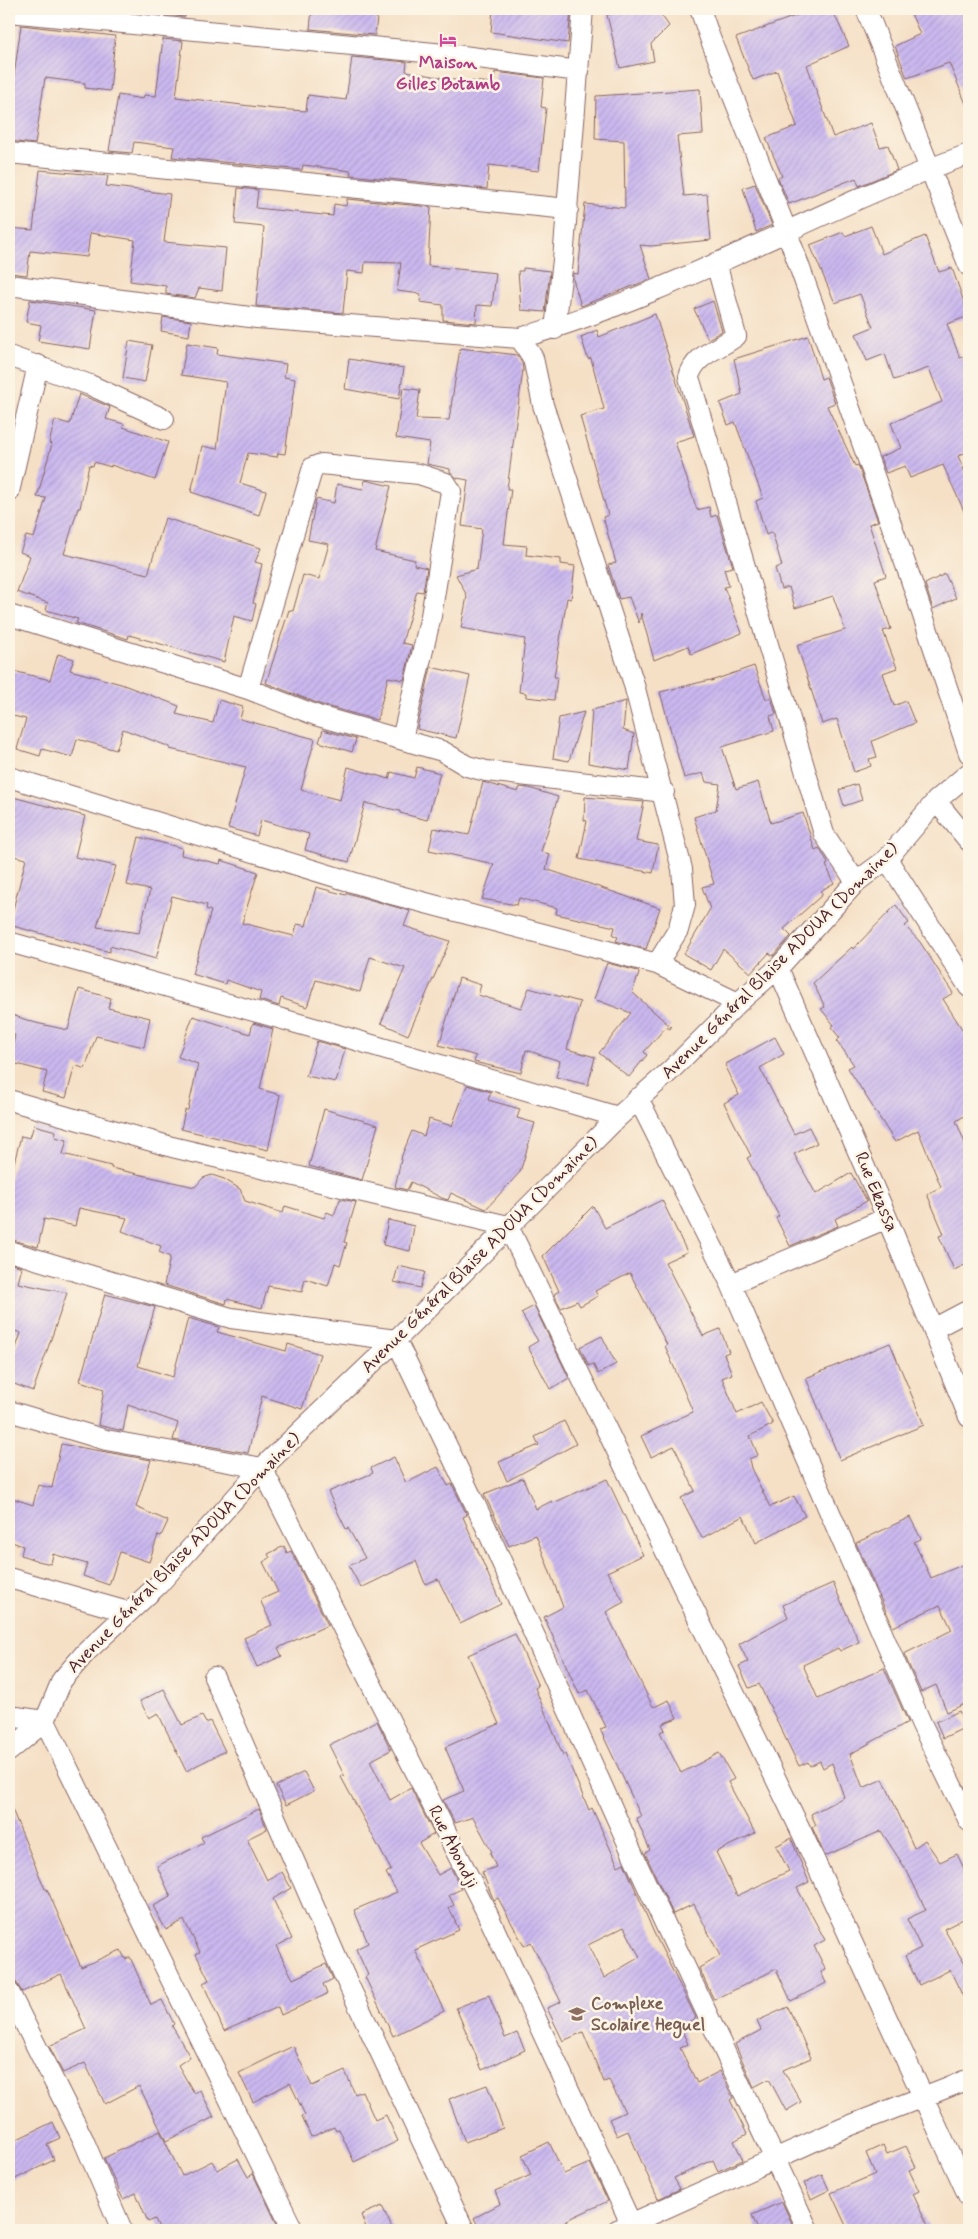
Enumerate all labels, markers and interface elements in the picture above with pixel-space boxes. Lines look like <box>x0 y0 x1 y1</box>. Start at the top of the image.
hotel icon: Maison Gilles Botamb <box>438 30 458 50</box>
place label: Maison Gilles Botamb <box>396 51 501 96</box>
street label: Avenue Général Blaise ADOUA (Domaine) <box>656 837 904 1085</box>
street label: Avenue Général Blaise ADOUA (Domaine) <box>356 1131 604 1379</box>
street label: Rue Ekassa <box>848 1148 904 1236</box>
street label: Avenue Général Blaise ADOUA (Domaine) <box>62 1427 306 1679</box>
street label: Rue Abondji <box>422 1802 484 1892</box>
place label: Complexe Scolaire Heguel <box>591 1992 705 2039</box>
school or university icon: Complexe Scolaire Heguel <box>567 2004 587 2024</box>

